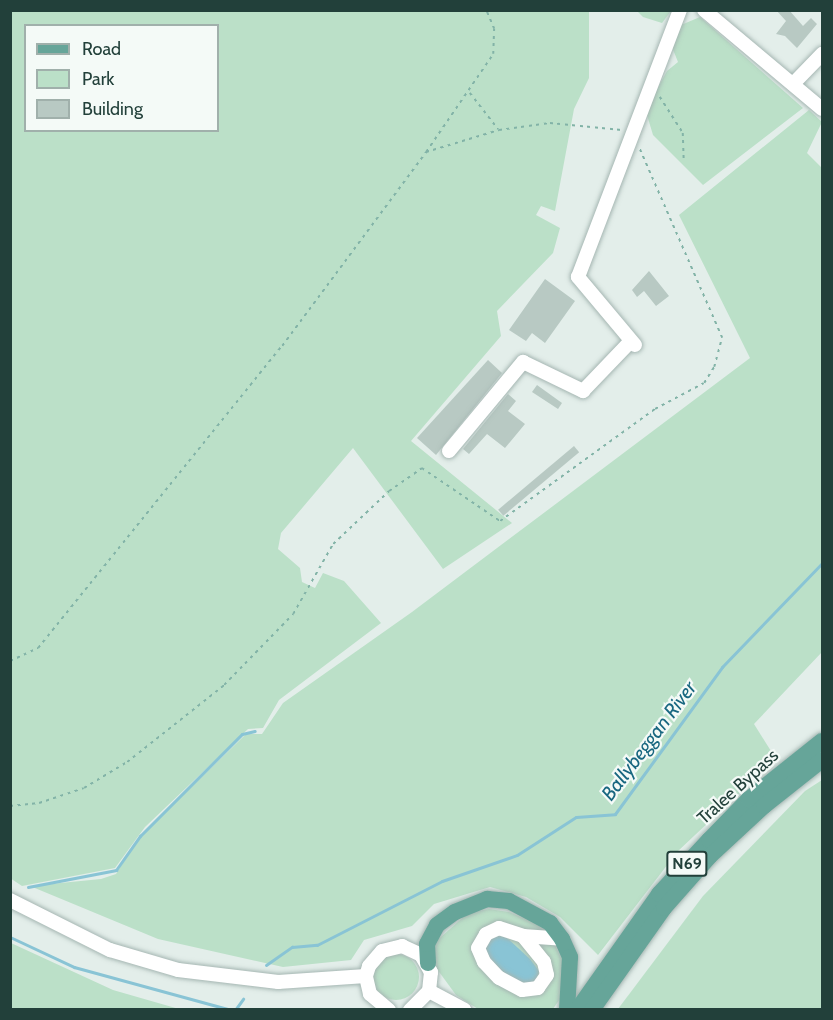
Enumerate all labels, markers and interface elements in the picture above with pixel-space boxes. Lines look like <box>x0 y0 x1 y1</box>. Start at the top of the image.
legend <box>24 24 219 132</box>
text: Road <box>82 38 121 60</box>
text: Park <box>82 68 114 90</box>
text: Building <box>82 98 143 120</box>
water label: Ballybeggan River <box>596 677 702 805</box>
street label: Tralee Bypass <box>693 745 783 829</box>
road number: N69 <box>666 851 708 877</box>

